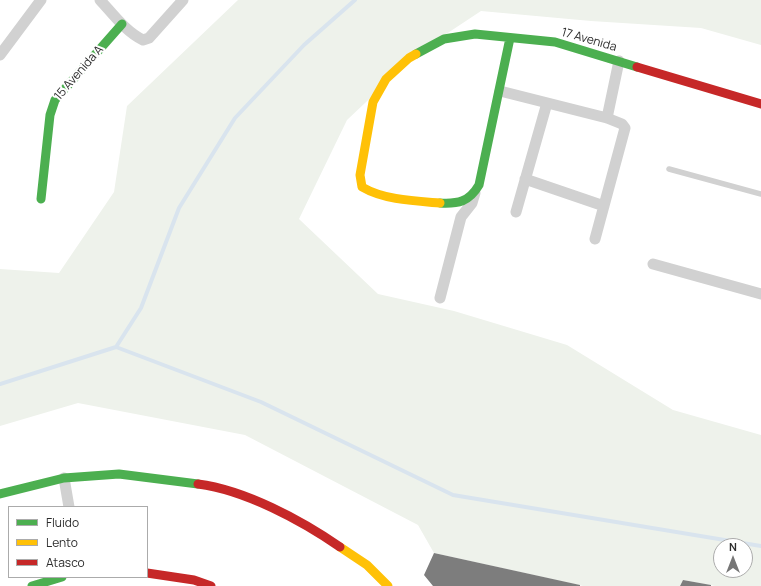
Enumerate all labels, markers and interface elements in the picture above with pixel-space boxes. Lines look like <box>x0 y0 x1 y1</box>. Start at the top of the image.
street label: 17 Avenida <box>560 25 618 55</box>
street label: 15 Avenida A <box>51 43 107 103</box>
legend <box>8 506 148 578</box>
text: Fluido <box>46 514 79 531</box>
text: Lento <box>46 534 78 551</box>
north arrow <box>713 538 753 578</box>
text: N <box>729 539 737 554</box>
text: Atasco <box>46 554 85 571</box>

